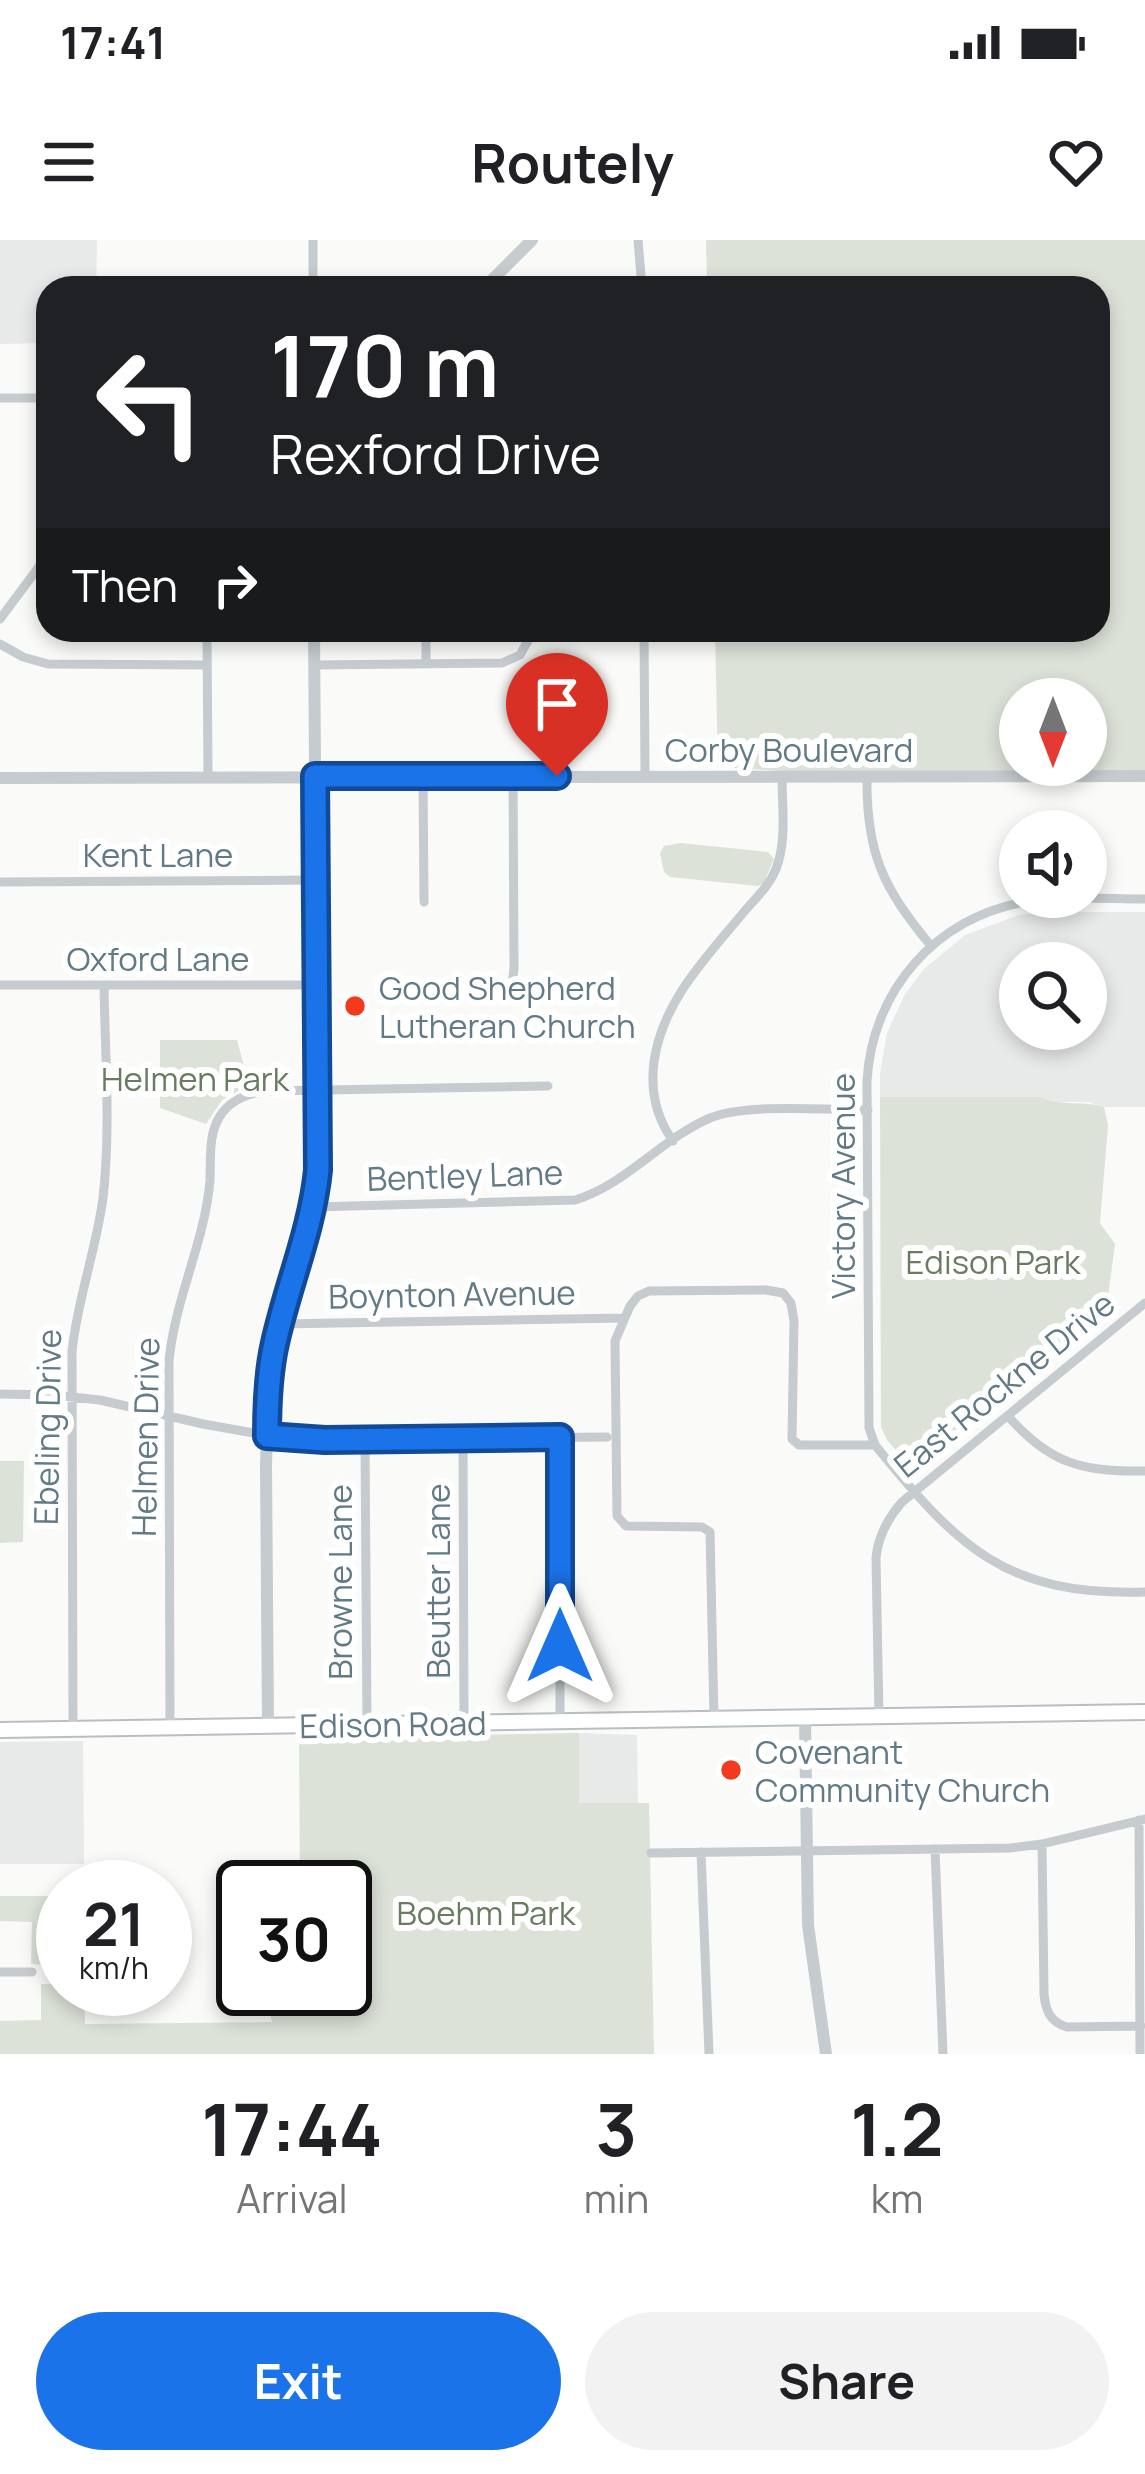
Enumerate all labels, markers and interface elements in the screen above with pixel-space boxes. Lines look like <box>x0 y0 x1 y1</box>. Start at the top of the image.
text: 17:41 <box>60 11 166 73</box>
text: Routely <box>471 125 674 199</box>
icon: menu <box>36 129 102 195</box>
icon: heart <box>1043 129 1109 195</box>
text: 170 m <box>270 307 499 422</box>
icon: left <box>72 324 228 480</box>
text: Rexford Drive <box>270 416 601 490</box>
icon: right <box>202 552 268 618</box>
text: Then <box>72 554 178 616</box>
pin <box>506 653 608 776</box>
icon: arrive <box>524 671 590 737</box>
north arrow <box>999 678 1107 786</box>
map controls <box>999 678 1107 1050</box>
street label: Corby Boulevard <box>665 727 913 772</box>
button: sound <box>999 810 1107 918</box>
street label: Kent Lane <box>83 832 233 877</box>
street label: Oxford Lane <box>67 936 249 981</box>
button: search <box>999 942 1107 1050</box>
place label: Good Shepherd Lutheran Church <box>379 965 636 1048</box>
marker: Good Shepherd Lutheran Church <box>342 993 368 1019</box>
park label: Helmen Park <box>101 1056 291 1101</box>
street label: Victory Avenue <box>820 1073 865 1299</box>
street label: Bentley Lane <box>366 1149 564 1201</box>
park label: Edison Park <box>906 1239 1082 1284</box>
street label: Boynton Avenue <box>328 1269 576 1319</box>
street label: East Rockne Drive <box>884 1281 1124 1487</box>
street label: Ebeling Drive <box>23 1329 71 1525</box>
street label: Helmen Drive <box>121 1337 169 1537</box>
street label: Beutter Lane <box>415 1483 460 1679</box>
street label: Browne Lane <box>317 1484 362 1680</box>
position arrow <box>497 1583 623 1709</box>
street label: Edison Road <box>299 1700 487 1748</box>
place label: Covenant Community Church <box>755 1729 1050 1812</box>
marker: Covenant Community Church <box>718 1757 744 1783</box>
speed limit sign: 30 <box>216 1860 372 2016</box>
text: 21 <box>83 1882 145 1964</box>
park label: Boehm Park <box>397 1890 577 1935</box>
text: km/h <box>79 1947 149 1988</box>
text: 17:44 <box>201 2079 383 2178</box>
text: 3 <box>596 2079 637 2178</box>
text: 1.2 <box>850 2079 944 2178</box>
text: Arrival <box>236 2171 348 2225</box>
text: min <box>584 2171 649 2225</box>
text: km <box>871 2171 923 2225</box>
button: Exit <box>36 2312 561 2450</box>
button: Share <box>585 2312 1109 2450</box>

